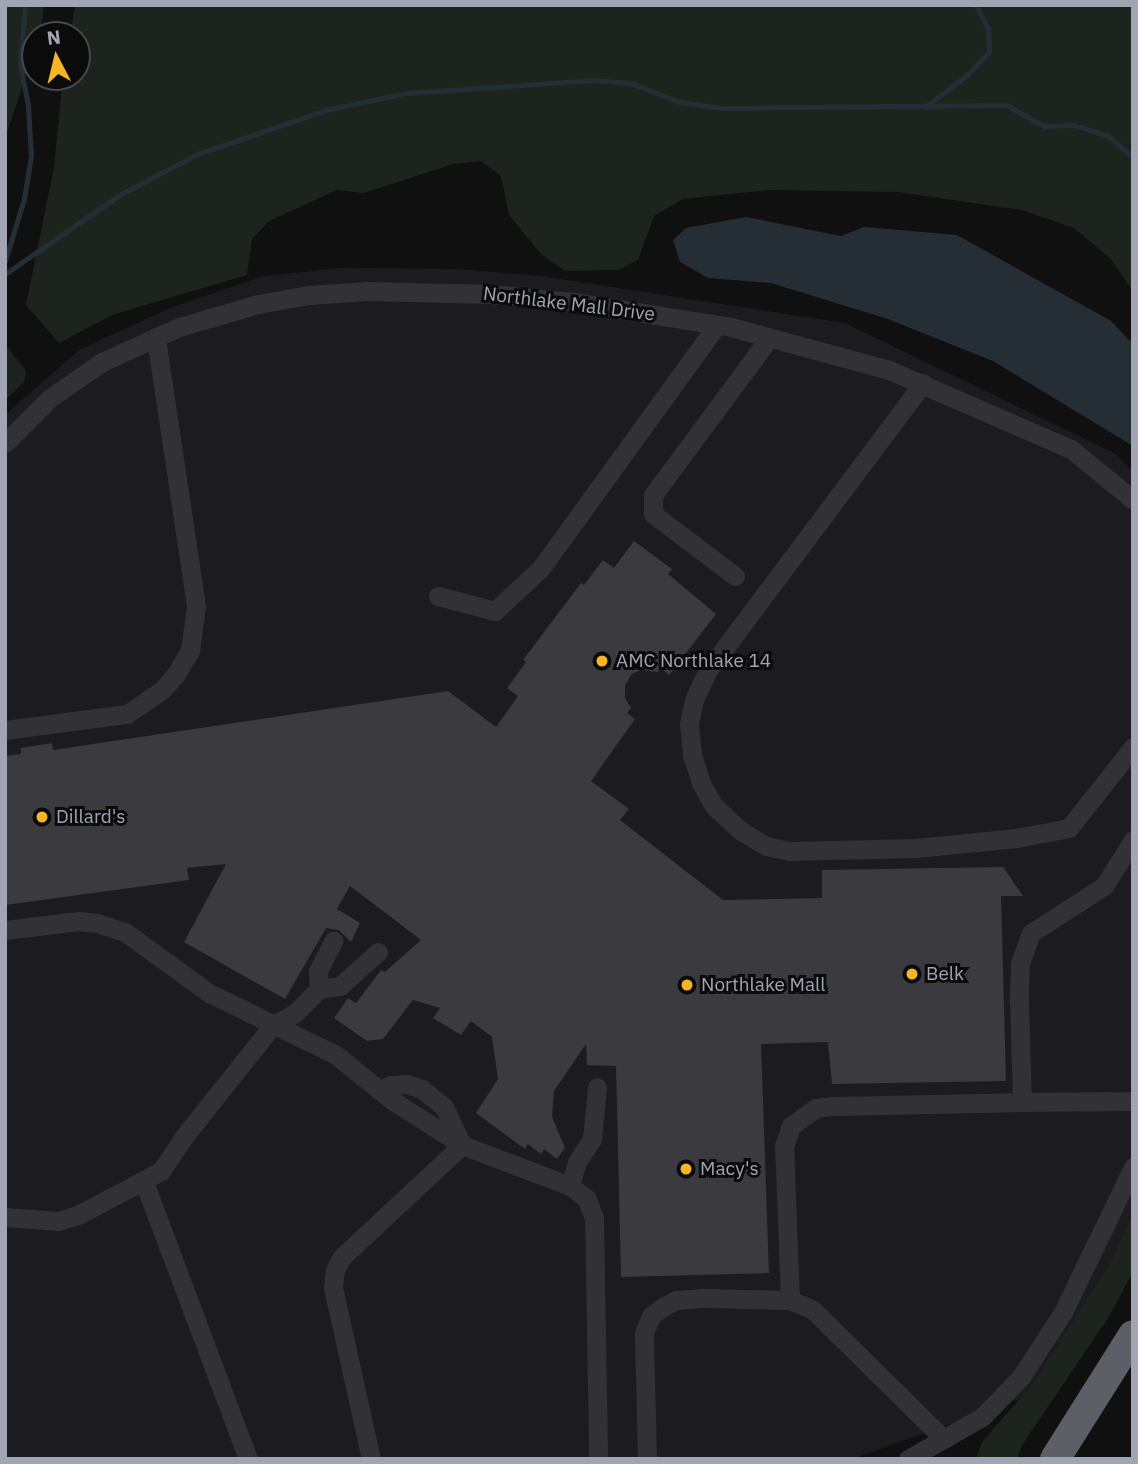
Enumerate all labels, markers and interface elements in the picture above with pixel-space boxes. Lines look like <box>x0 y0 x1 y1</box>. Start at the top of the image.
north arrow <box>21 21 91 91</box>
text: N <box>45 24 62 50</box>
street label: Northlake Mall Drive <box>482 282 656 326</box>
place label: AMC Northlake 14 <box>616 650 771 672</box>
marker: AMC Northlake 14 <box>594 653 610 669</box>
place label: Dillard's <box>56 806 126 828</box>
marker: Dillard's <box>34 809 50 825</box>
place label: Belk <box>926 963 964 985</box>
marker: Belk <box>904 966 920 982</box>
place label: Northlake Mall <box>701 974 825 996</box>
marker: Northlake Mall <box>679 977 695 993</box>
place label: Macy's <box>700 1158 759 1180</box>
marker: Macy's <box>678 1161 694 1177</box>

